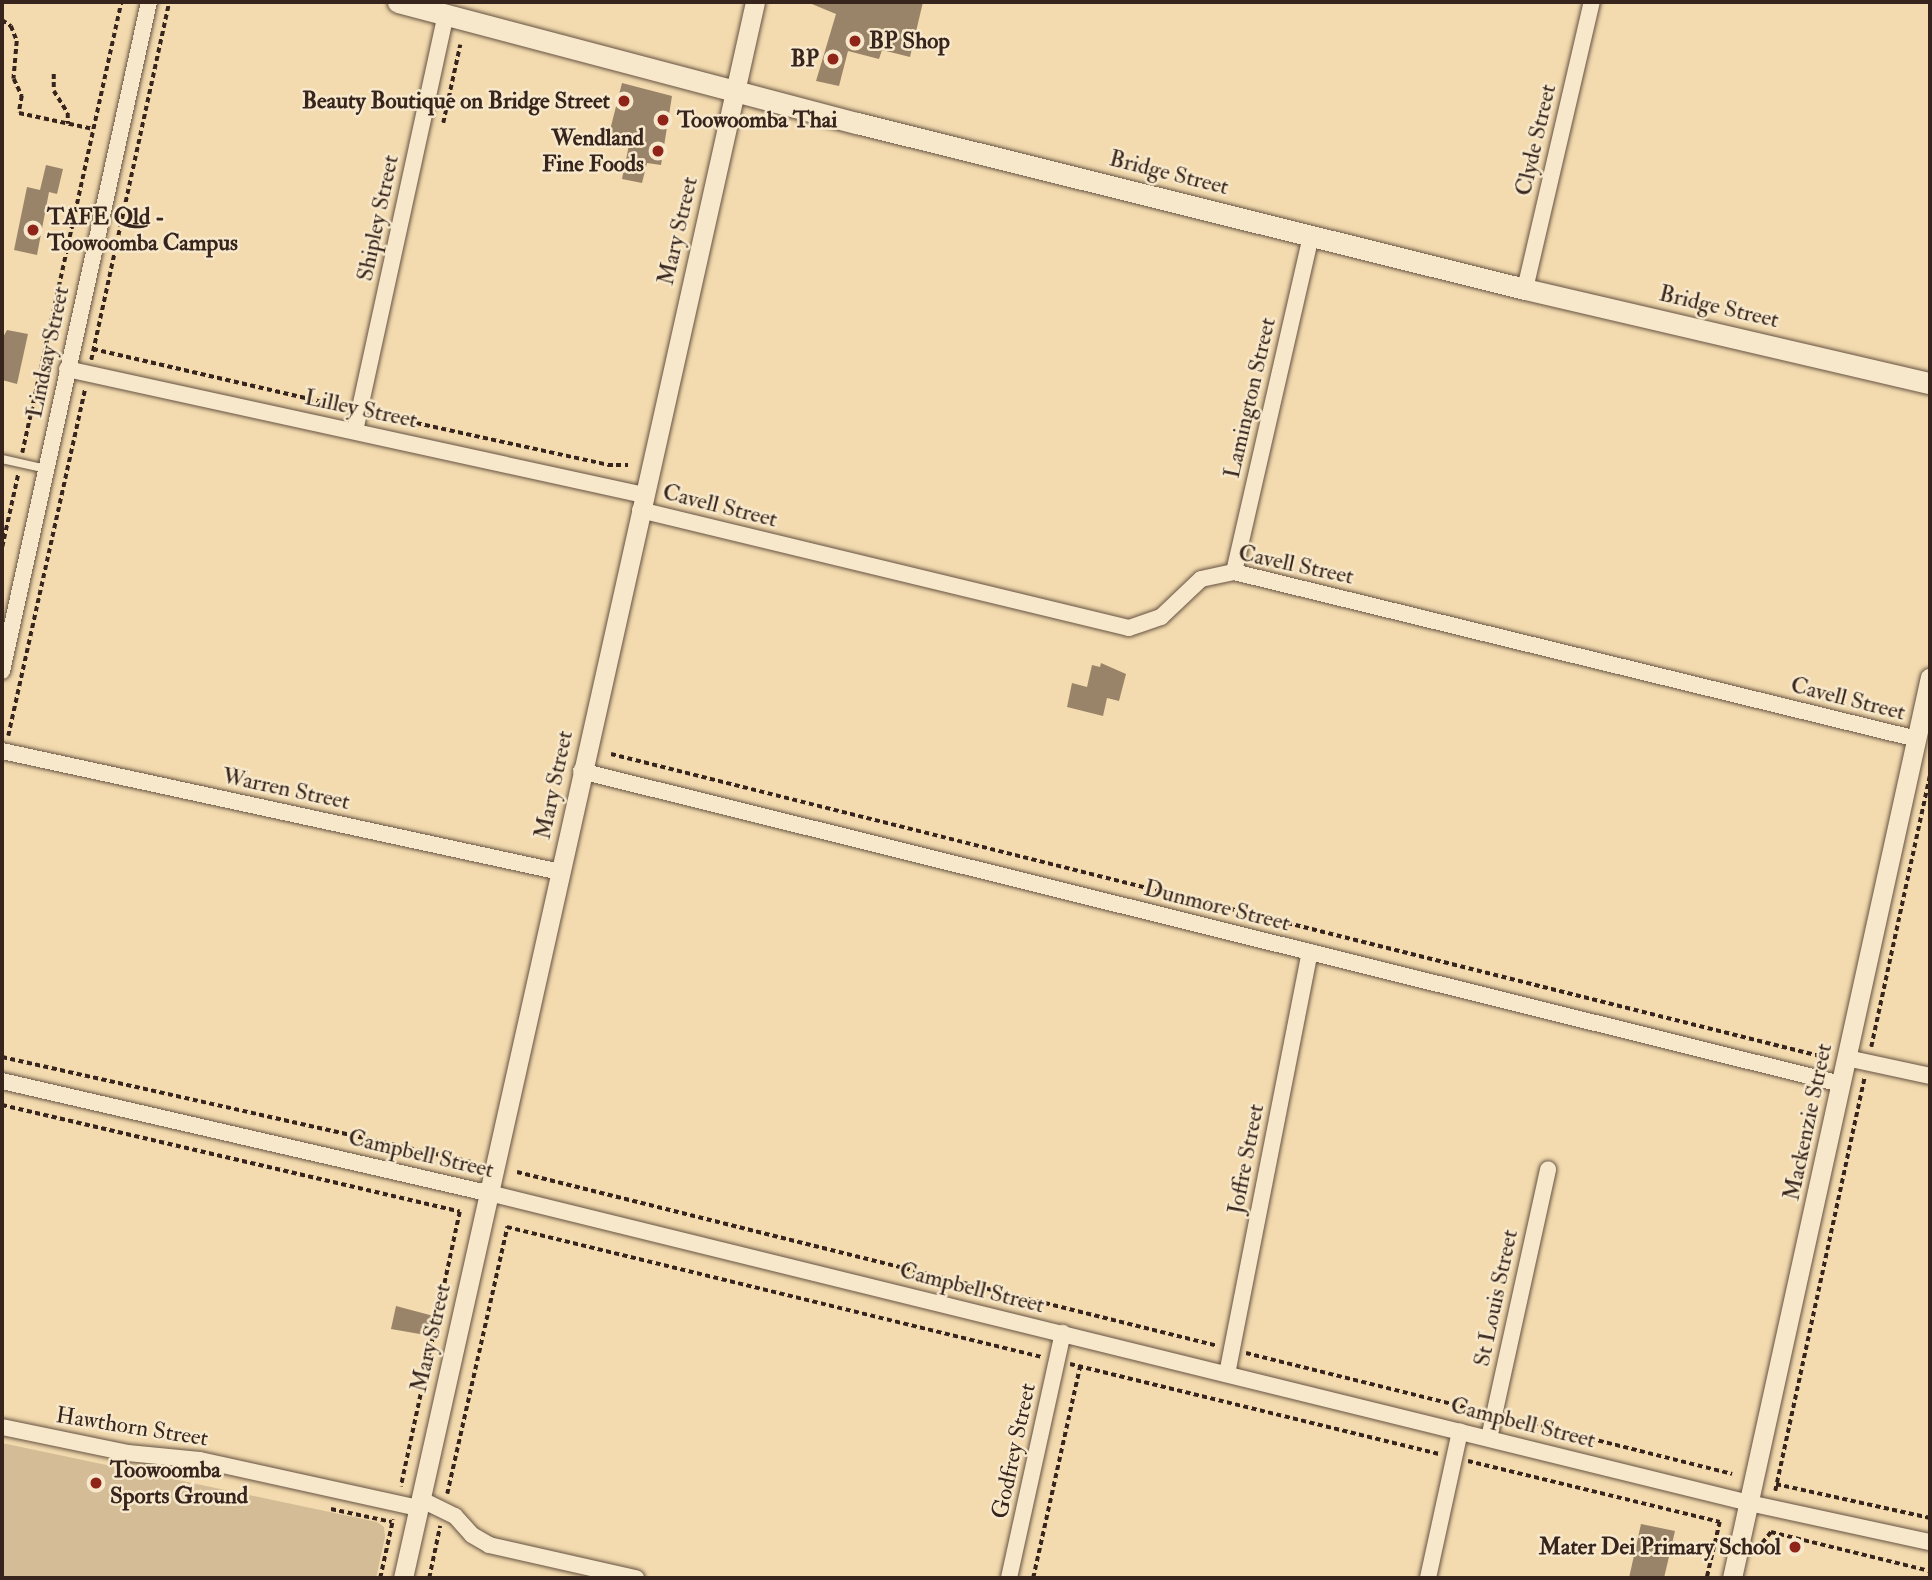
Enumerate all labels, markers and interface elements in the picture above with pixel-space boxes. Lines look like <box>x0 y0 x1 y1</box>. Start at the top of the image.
place label: BP Shop <box>869 27 950 55</box>
marker: BP Shop <box>847 33 863 49</box>
place label: BP <box>790 45 819 73</box>
marker: BP <box>825 51 841 67</box>
street label: Clyde Street <box>1510 81 1562 199</box>
place label: Beauty Boutique on Bridge Street <box>302 87 610 115</box>
marker: Beauty Boutique on Bridge Street <box>616 93 632 109</box>
place label: Toowoomba Thai <box>677 106 837 134</box>
marker: Toowoomba Thai <box>655 112 671 128</box>
place label: Wendland Fine Foods <box>542 124 644 178</box>
marker: Wendland Fine Foods <box>650 143 666 159</box>
street label: Bridge Street <box>1106 145 1232 201</box>
street label: Shipley Street <box>351 152 405 284</box>
street label: Mary Street <box>652 174 704 288</box>
place label: TAFE Qld - Toowoomba Campus <box>47 203 238 257</box>
marker: TAFE Qld - Toowoomba Campus <box>25 222 41 238</box>
street label: Bridge Street <box>1656 280 1782 334</box>
street label: Lindsay Street <box>21 284 75 420</box>
street label: Lamington Street <box>1218 315 1282 481</box>
street label: Lilley Street <box>302 384 420 434</box>
street label: Cavell Street <box>660 478 780 534</box>
street label: Cavell Street <box>1236 539 1356 591</box>
street label: Cavell Street <box>1788 671 1908 727</box>
street label: Mary Street <box>529 728 579 842</box>
street label: Warren Street <box>220 762 352 816</box>
street label: Dunmore Street <box>1141 875 1293 937</box>
street label: Mackenzie Street <box>1778 1041 1838 1203</box>
street label: Joffre Street <box>1222 1102 1270 1216</box>
street label: Campbell Street <box>346 1124 496 1184</box>
street label: St Louis Street <box>1468 1227 1524 1369</box>
street label: Campbell Street <box>897 1257 1047 1319</box>
street label: Mary Street <box>405 1281 457 1395</box>
street label: Godfrey Street <box>986 1381 1042 1521</box>
street label: Campbell Street <box>1448 1392 1598 1454</box>
street label: Hawthorn Street <box>54 1401 210 1453</box>
place label: Toowoomba Sports Ground <box>110 1456 248 1510</box>
marker: Toowoomba Sports Ground <box>88 1475 104 1491</box>
place label: Mater Dei Primary School <box>1539 1533 1781 1561</box>
marker: Mater Dei Primary School <box>1787 1539 1803 1555</box>

